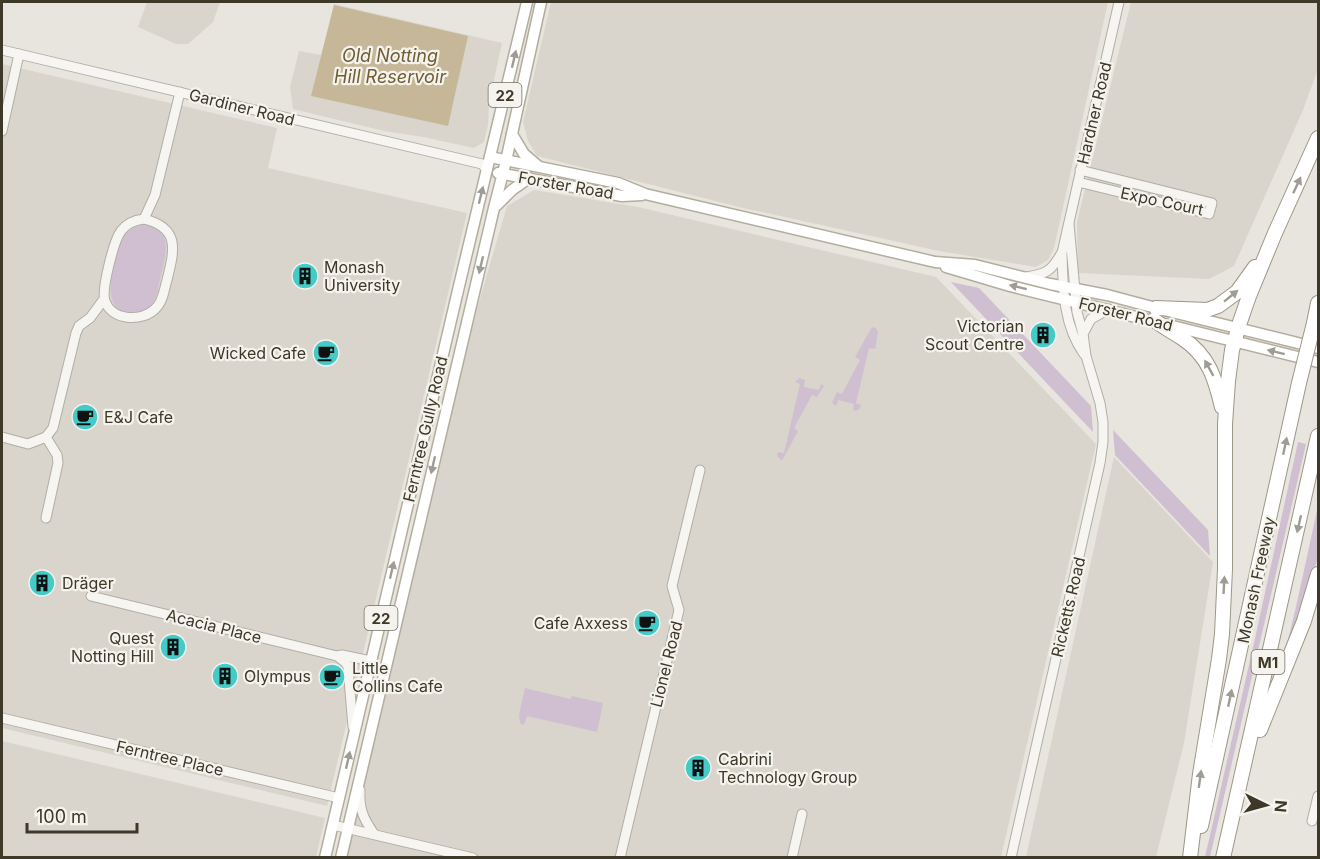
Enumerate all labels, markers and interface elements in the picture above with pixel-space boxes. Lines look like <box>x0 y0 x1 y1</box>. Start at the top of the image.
water label: Old Notting Hill Reservoir <box>334 45 447 87</box>
one-way arrow <box>509 50 519 69</box>
street label: Hardner Road <box>1073 60 1115 166</box>
road number: 22 <box>488 83 522 107</box>
street label: Gardiner Road <box>187 84 297 130</box>
street label: Forster Road <box>517 167 615 203</box>
one-way arrow <box>1292 177 1301 194</box>
street label: Expo Court <box>1119 182 1205 220</box>
one-way arrow <box>477 186 487 204</box>
one-way arrow <box>475 256 485 274</box>
place label: Monash University <box>324 257 400 295</box>
building icon: Monash University <box>290 261 320 291</box>
one-way arrow <box>1009 282 1028 292</box>
one-way arrow <box>1223 290 1239 303</box>
street label: Forster Road <box>1077 293 1175 335</box>
place label: Victorian Scout Centre <box>925 316 1024 354</box>
building icon: Victorian Scout Centre <box>1028 320 1058 350</box>
cafe icon: Wicked Cafe <box>311 338 341 368</box>
place label: Wicked Cafe <box>210 343 306 363</box>
one-way arrow <box>1267 347 1285 357</box>
street label: Ferntree Gully Road <box>398 354 452 504</box>
one-way arrow <box>1204 359 1214 376</box>
cafe icon: E&J Cafe <box>70 402 100 432</box>
place label: E&J Cafe <box>104 407 173 427</box>
one-way arrow <box>1281 437 1291 456</box>
one-way arrow <box>428 456 438 475</box>
one-way arrow <box>1294 514 1303 533</box>
street label: Monash Freeway <box>1233 515 1279 645</box>
street label: Ricketts Road <box>1047 555 1089 659</box>
one-way arrow <box>388 560 398 579</box>
building icon: Dräger <box>27 568 57 598</box>
place label: Dräger <box>62 573 114 593</box>
one-way arrow <box>1220 576 1229 595</box>
street label: Acacia Place <box>164 605 264 647</box>
road number: 22 <box>364 606 398 630</box>
cafe icon: Cafe Axxess <box>632 608 662 638</box>
place label: Cafe Axxess <box>534 613 628 633</box>
street label: Lionel Road <box>646 619 686 709</box>
place label: Quest Notting Hill <box>71 628 154 666</box>
building icon: Quest Notting Hill <box>158 632 188 662</box>
road number: M1 <box>1252 650 1284 674</box>
place label: Little Collins Cafe <box>352 658 443 696</box>
building icon: Olympus <box>210 661 240 691</box>
cafe icon: Little Collins Cafe <box>317 662 347 692</box>
place label: Olympus <box>244 666 311 686</box>
one-way arrow <box>1226 688 1235 707</box>
street label: Ferntree Place <box>114 736 226 780</box>
place label: Cabrini Technology Group <box>718 749 857 787</box>
one-way arrow <box>344 750 354 769</box>
building icon: Cabrini Technology Group <box>683 753 713 783</box>
one-way arrow <box>1195 769 1204 788</box>
north arrow <box>1236 775 1296 835</box>
scale bar <box>27 796 136 834</box>
text: N <box>1270 799 1291 813</box>
text: 100 m <box>36 806 87 827</box>

